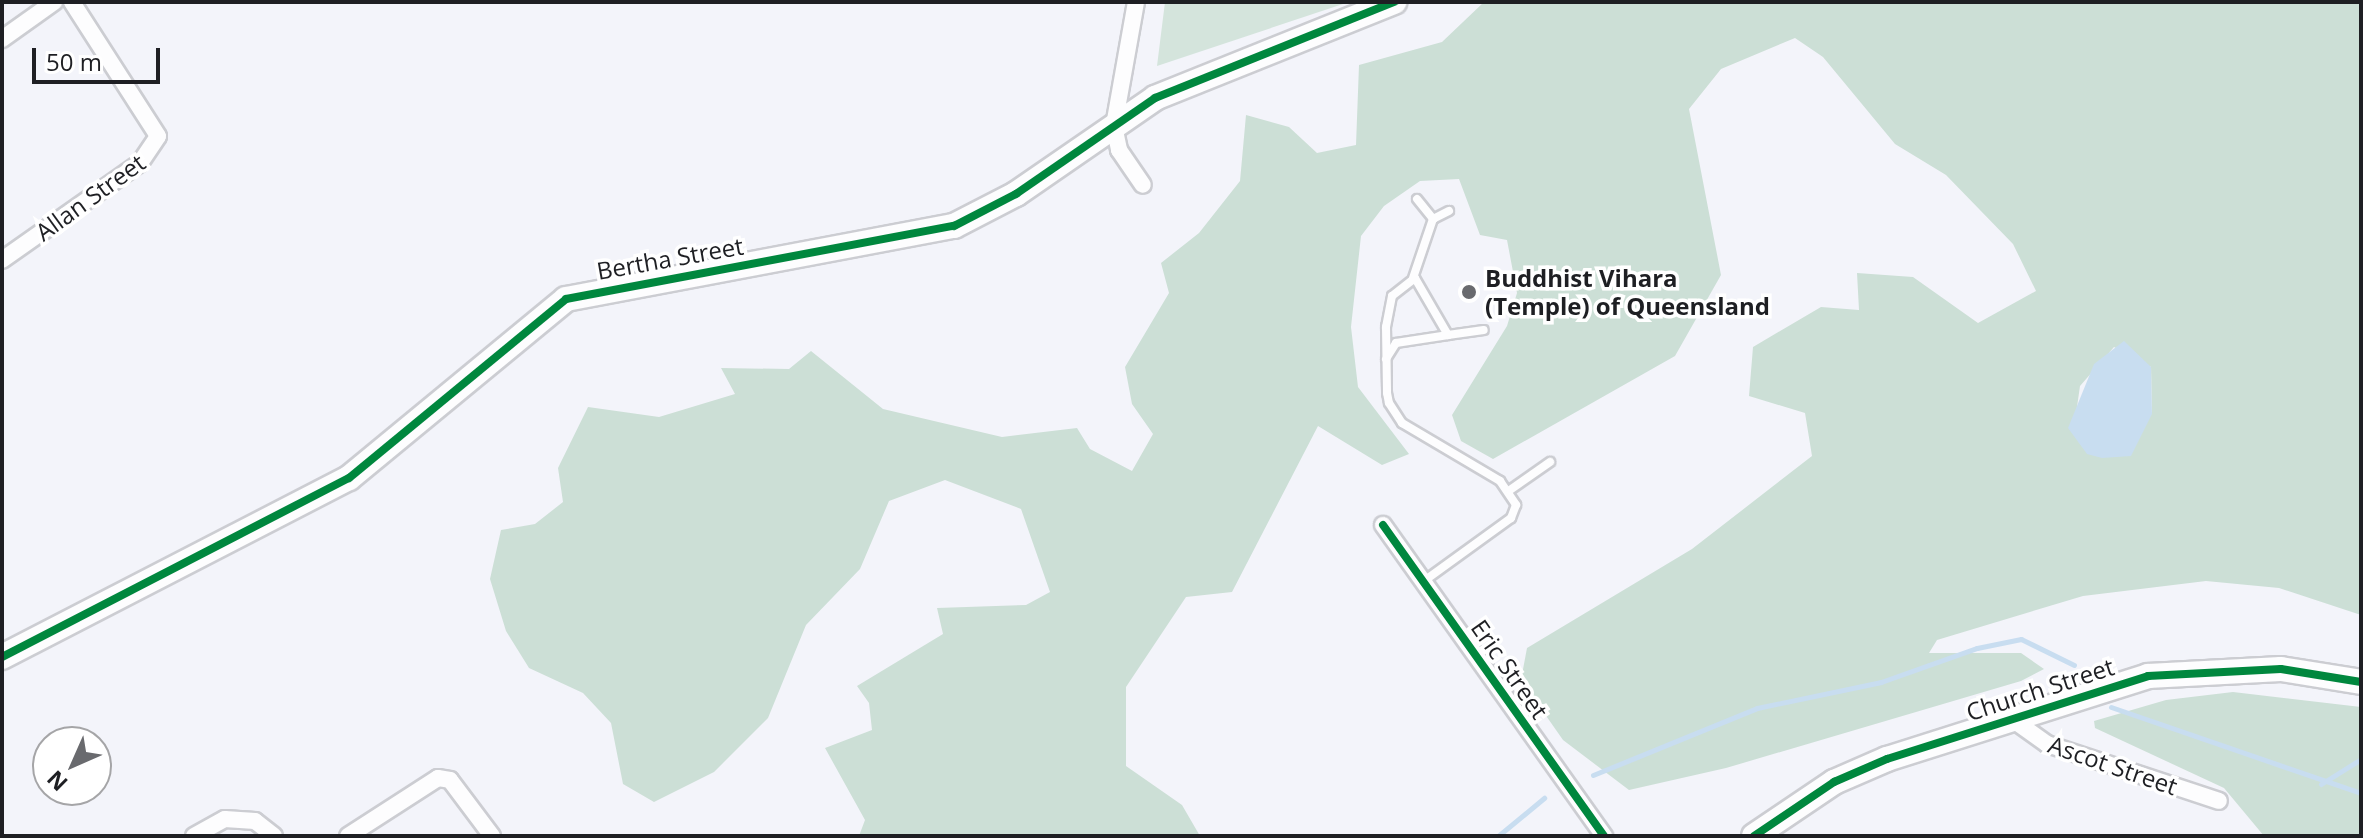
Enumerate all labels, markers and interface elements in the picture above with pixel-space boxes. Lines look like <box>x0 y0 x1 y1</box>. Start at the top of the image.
scale bar <box>36 32 164 82</box>
text: 50 m <box>46 45 102 78</box>
street label: Allan Street <box>30 148 150 246</box>
street label: Bertha Street <box>594 231 746 285</box>
place label: Buddhist Vihara (Temple) of Queensland <box>1485 264 1770 320</box>
marker: Buddhist Vihara (Temple) of Queensland <box>1460 283 1478 301</box>
street label: Eric Street <box>1466 614 1554 724</box>
street label: Church Street <box>1962 652 2118 726</box>
north arrow <box>32 726 112 806</box>
street label: Ascot Street <box>2045 730 2181 800</box>
text: N <box>40 765 73 798</box>

